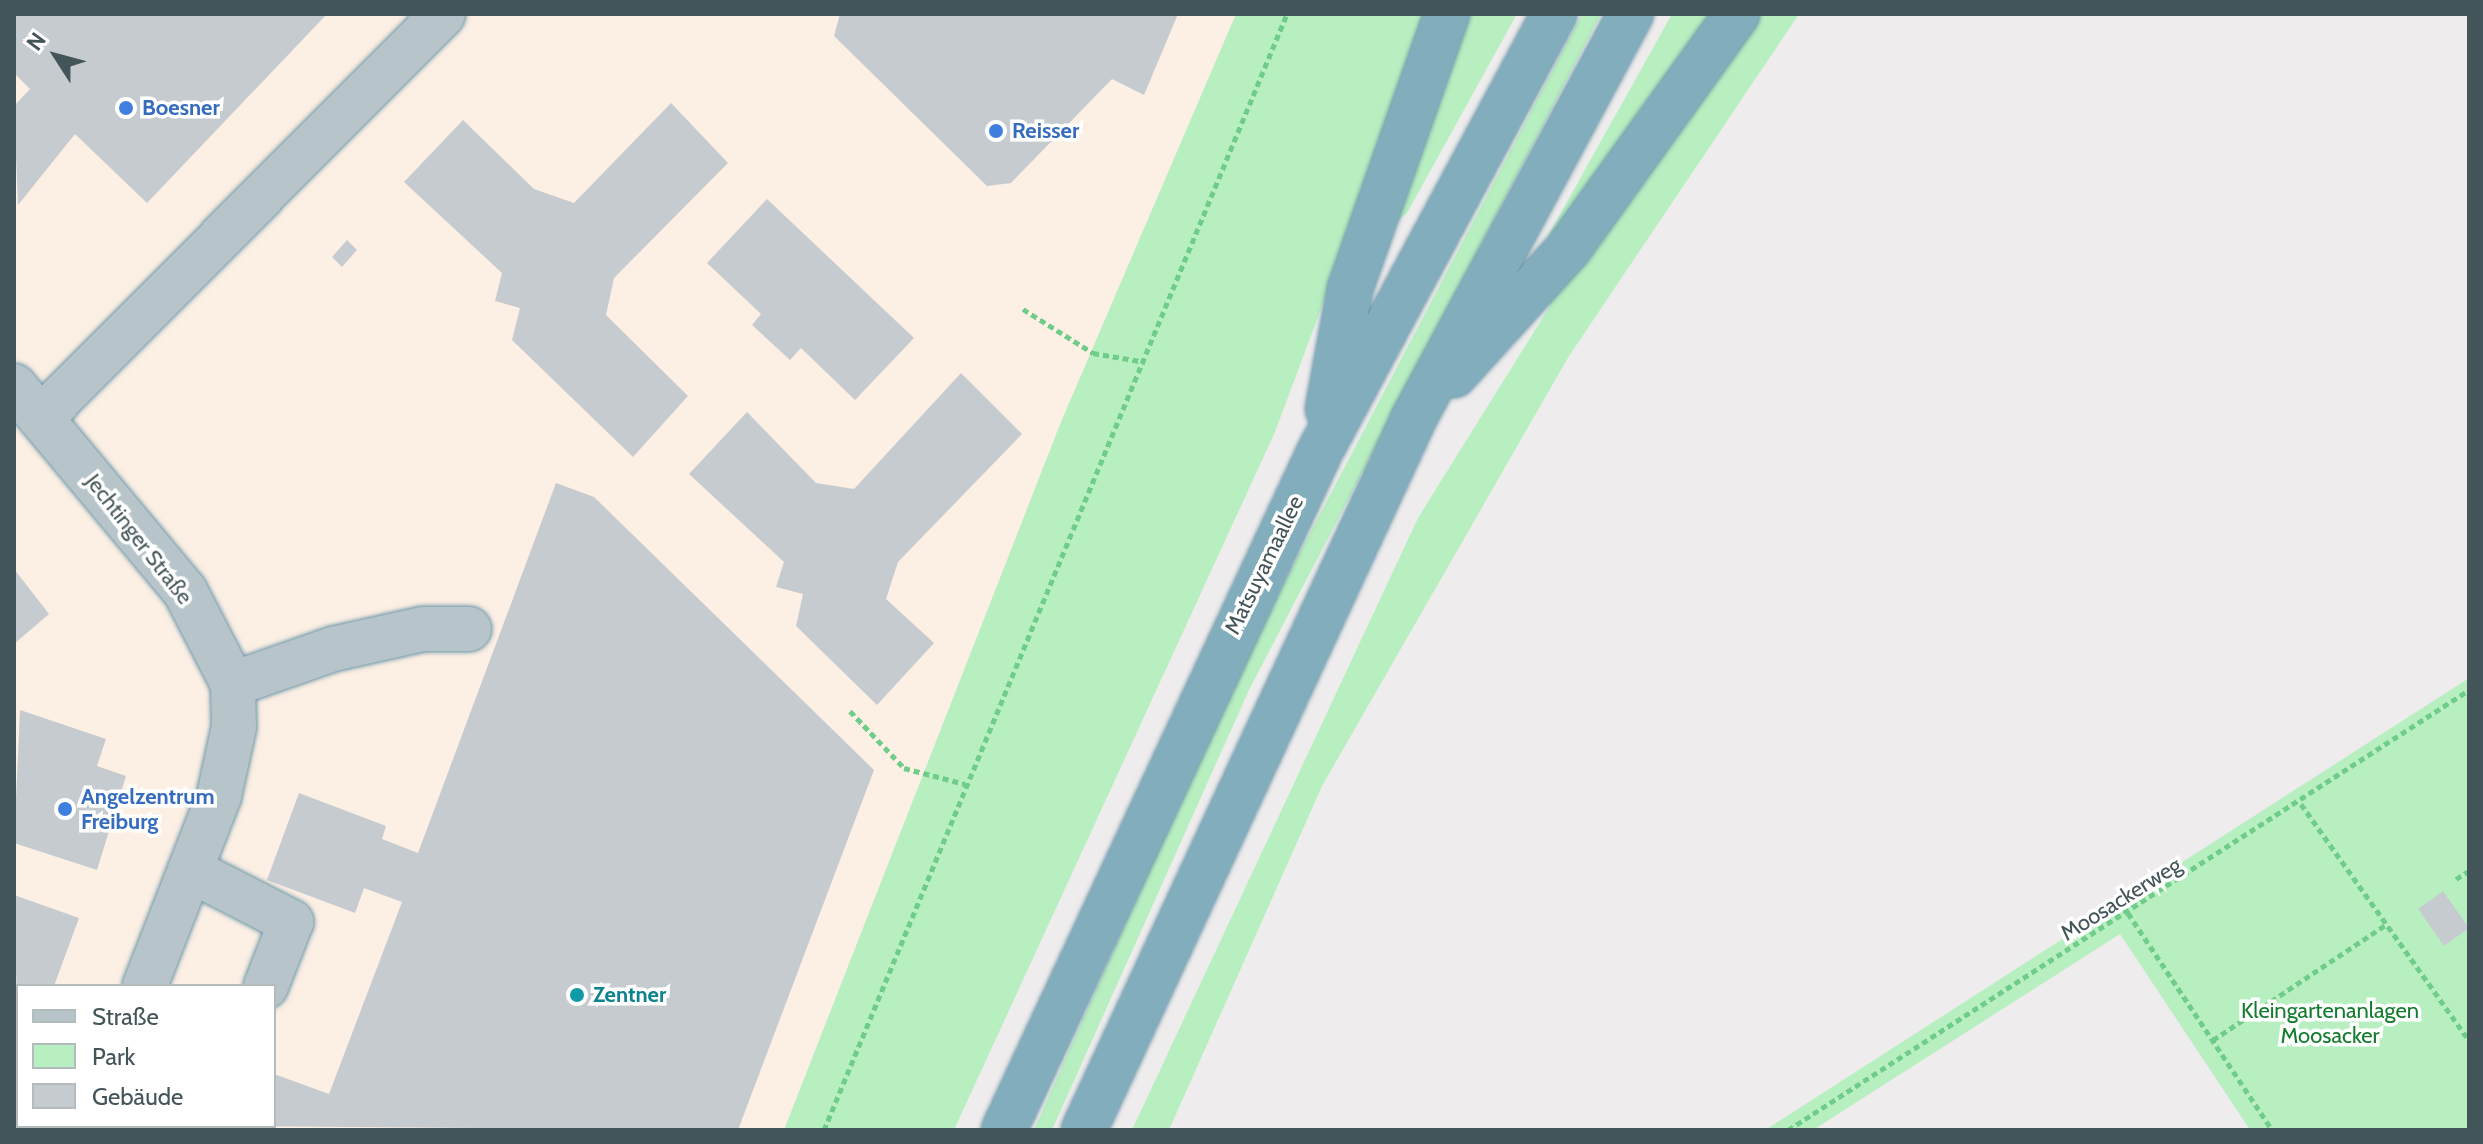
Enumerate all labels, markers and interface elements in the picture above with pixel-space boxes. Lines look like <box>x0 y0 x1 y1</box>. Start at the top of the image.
north arrow <box>16 16 96 96</box>
text: N <box>21 27 52 56</box>
place label: Boesner <box>142 95 220 121</box>
marker: Boesner <box>117 99 135 117</box>
place label: Reisser <box>1012 118 1079 144</box>
marker: Reisser <box>987 122 1005 140</box>
street label: Jechtinger Straße <box>80 469 198 609</box>
street label: Matsuyamaallee <box>1219 491 1309 639</box>
place label: Angelzentrum Freiburg <box>81 783 215 834</box>
marker: Angelzentrum Freiburg <box>56 800 74 818</box>
street label: Moosackerweg <box>2056 851 2186 947</box>
place label: Zentner <box>593 982 666 1008</box>
legend <box>16 984 276 1128</box>
marker: Zentner <box>568 986 586 1004</box>
park label: Kleingartenanlagen Moosacker <box>2241 997 2419 1048</box>
text: Straße <box>92 1002 159 1031</box>
text: Park <box>92 1042 135 1071</box>
text: Gebäude <box>92 1082 183 1111</box>

